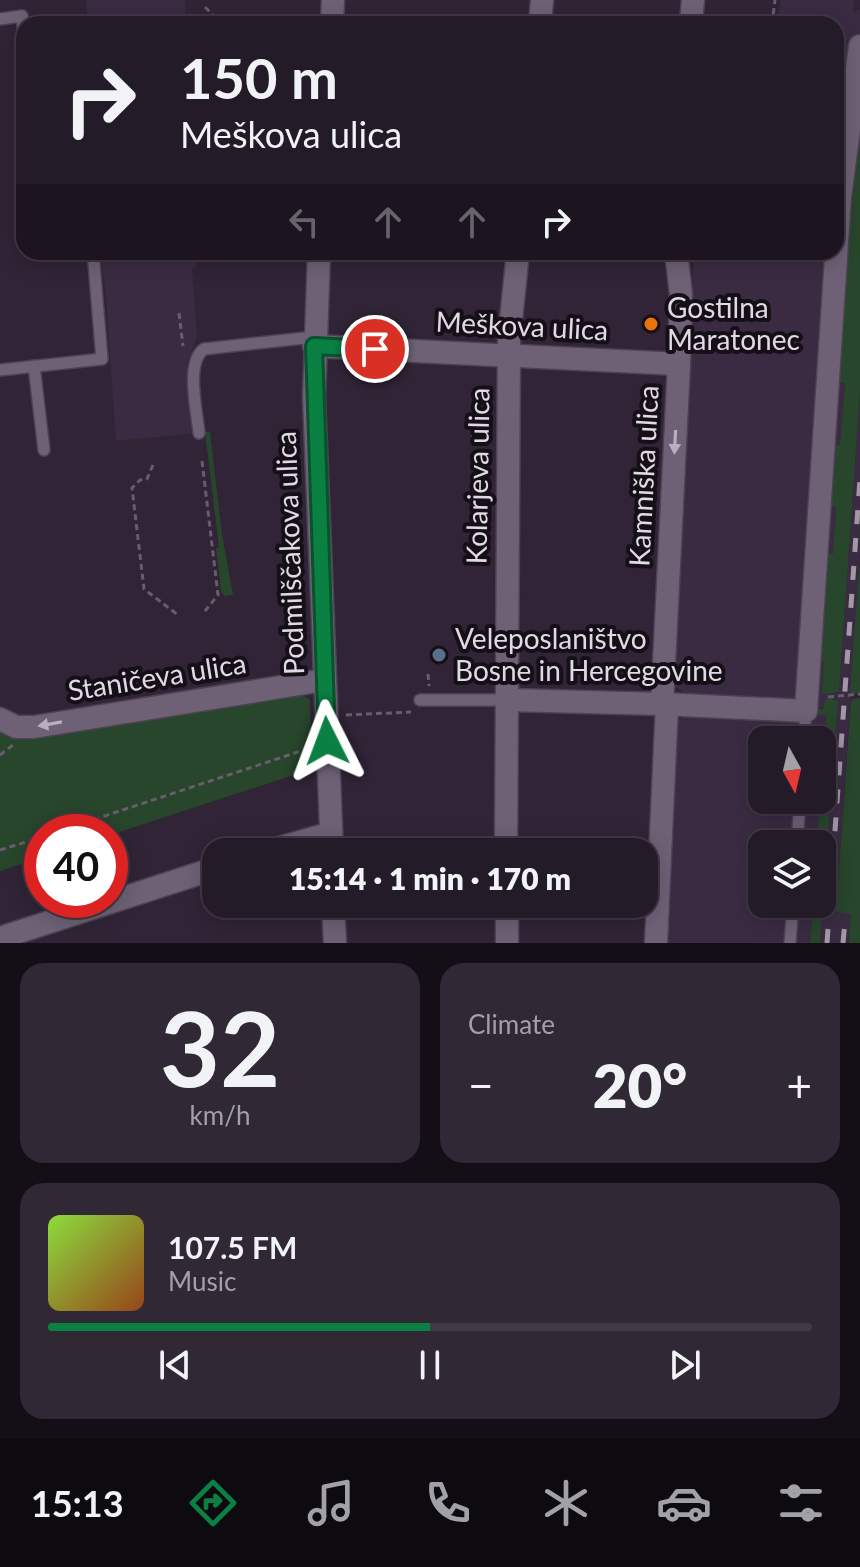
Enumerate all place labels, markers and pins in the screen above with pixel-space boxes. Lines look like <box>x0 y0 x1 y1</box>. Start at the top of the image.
place label: Gostilna Maratonec <box>667 290 800 356</box>
pin <box>341 315 409 383</box>
marker: Gostilna Maratonec <box>642 315 660 333</box>
place label: Veleposlaništvo Bosne in Hercegovine <box>455 621 723 687</box>
marker: Veleposlaništvo Bosne in Hercegovine <box>430 646 448 664</box>

